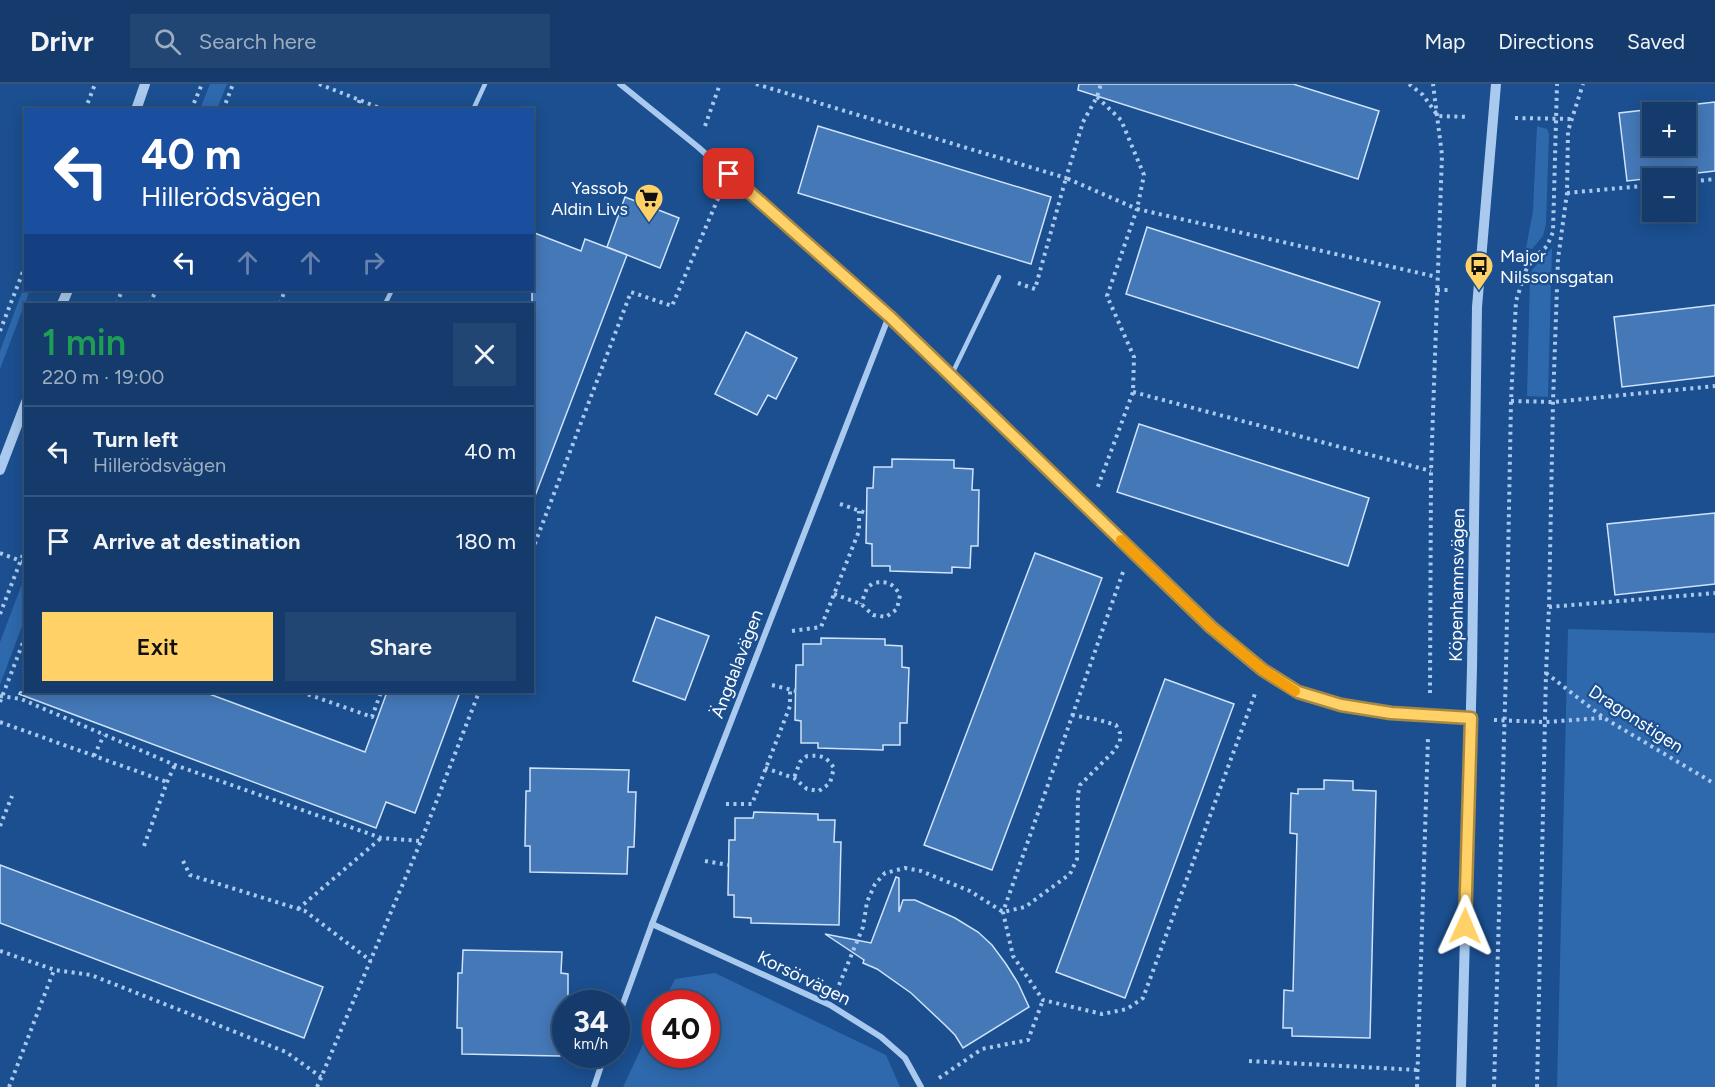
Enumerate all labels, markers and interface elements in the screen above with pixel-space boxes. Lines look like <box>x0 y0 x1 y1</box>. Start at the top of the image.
search box <box>130 14 550 68</box>
text: Drivr <box>30 24 94 58</box>
icon: search <box>151 25 184 58</box>
text: Search here <box>199 28 316 55</box>
text: Map <box>1424 29 1465 54</box>
text: Directions <box>1498 29 1594 54</box>
text: Saved <box>1627 29 1685 54</box>
map controls <box>1642 102 1696 222</box>
button: + <box>1642 102 1696 156</box>
text: 40 m <box>141 129 241 180</box>
icon: left <box>42 132 120 210</box>
pin <box>703 148 754 199</box>
icon: arrive <box>712 157 745 190</box>
button: − <box>1642 168 1696 222</box>
place label: Yassob Aldin Livs <box>551 177 628 220</box>
text: Hillerödsvägen <box>141 180 321 213</box>
supermarket icon: Yassob Aldin Livs <box>633 182 665 224</box>
place label: Major Nilssonsgatan <box>1500 245 1613 288</box>
icon: left <box>168 246 201 279</box>
icon: ahead <box>231 246 264 279</box>
icon: ahead <box>294 246 327 279</box>
icon: right <box>357 246 390 279</box>
bus stop icon: Major Nilssonsgatan <box>1463 250 1495 292</box>
text: 1 min <box>42 321 126 364</box>
button: close <box>453 323 516 386</box>
text: 220 m · 19:00 <box>42 365 164 389</box>
text: Turn left <box>93 426 179 453</box>
icon: left <box>42 435 75 468</box>
text: 40 m <box>464 438 516 465</box>
text: Hillerödsvägen <box>93 453 226 477</box>
street label: Köpenhamnsvägen <box>1445 508 1469 662</box>
icon: arrive <box>42 525 75 558</box>
text: Arrive at destination <box>93 528 301 555</box>
text: 180 m <box>455 528 516 555</box>
street label: Ängdalavägen <box>706 607 768 721</box>
button: Exit <box>42 612 273 681</box>
button: Share <box>285 612 516 681</box>
street label: Dragonstigen <box>1585 680 1687 758</box>
position arrow <box>1433 894 1497 958</box>
street label: Korsörvägen <box>754 946 854 1010</box>
speed limit sign: 40 <box>642 990 720 1068</box>
text: 34 <box>573 1003 609 1040</box>
text: km/h <box>574 1035 608 1053</box>

